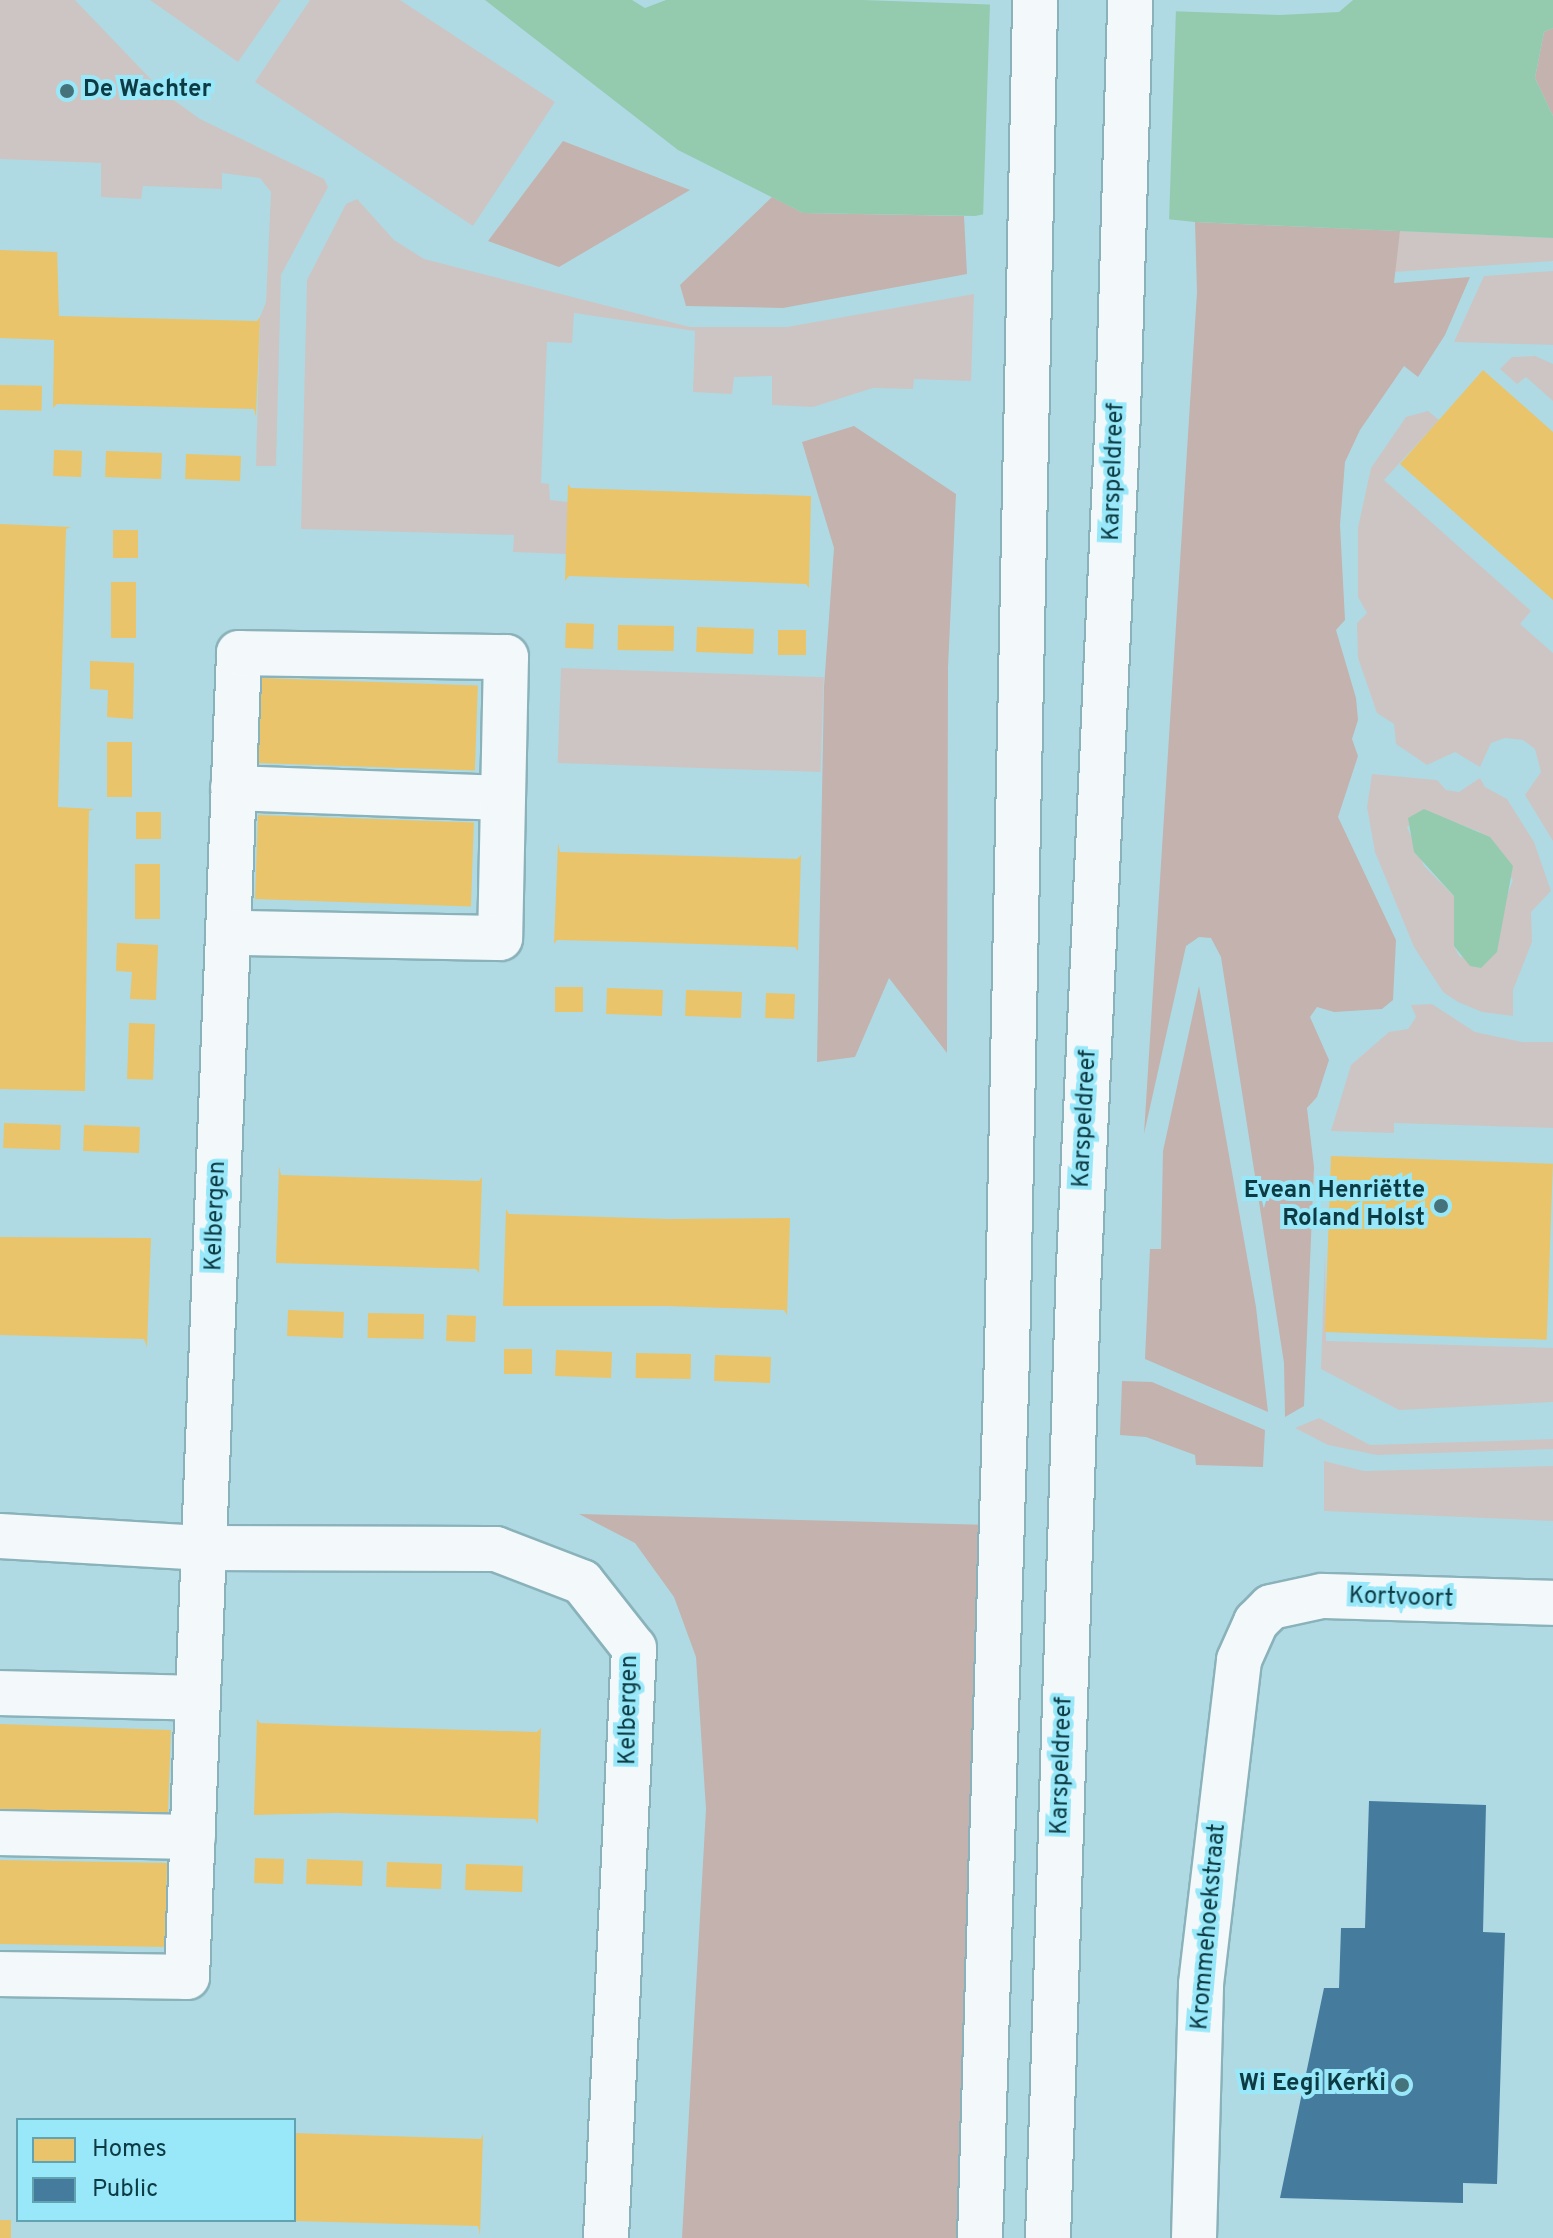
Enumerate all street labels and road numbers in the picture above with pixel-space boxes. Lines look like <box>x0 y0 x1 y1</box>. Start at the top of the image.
street label: Karspeldreef <box>1098 403 1132 541</box>
street label: Karspeldreef <box>1068 1049 1104 1189</box>
street label: Kelbergen <box>201 1160 233 1272</box>
street label: Kortvoort <box>1348 1583 1454 1615</box>
street label: Kelbergen <box>615 1655 645 1765</box>
street label: Karspeldreef <box>1046 1697 1080 1835</box>
street label: Krommehoekstraat <box>1187 1823 1233 2031</box>

